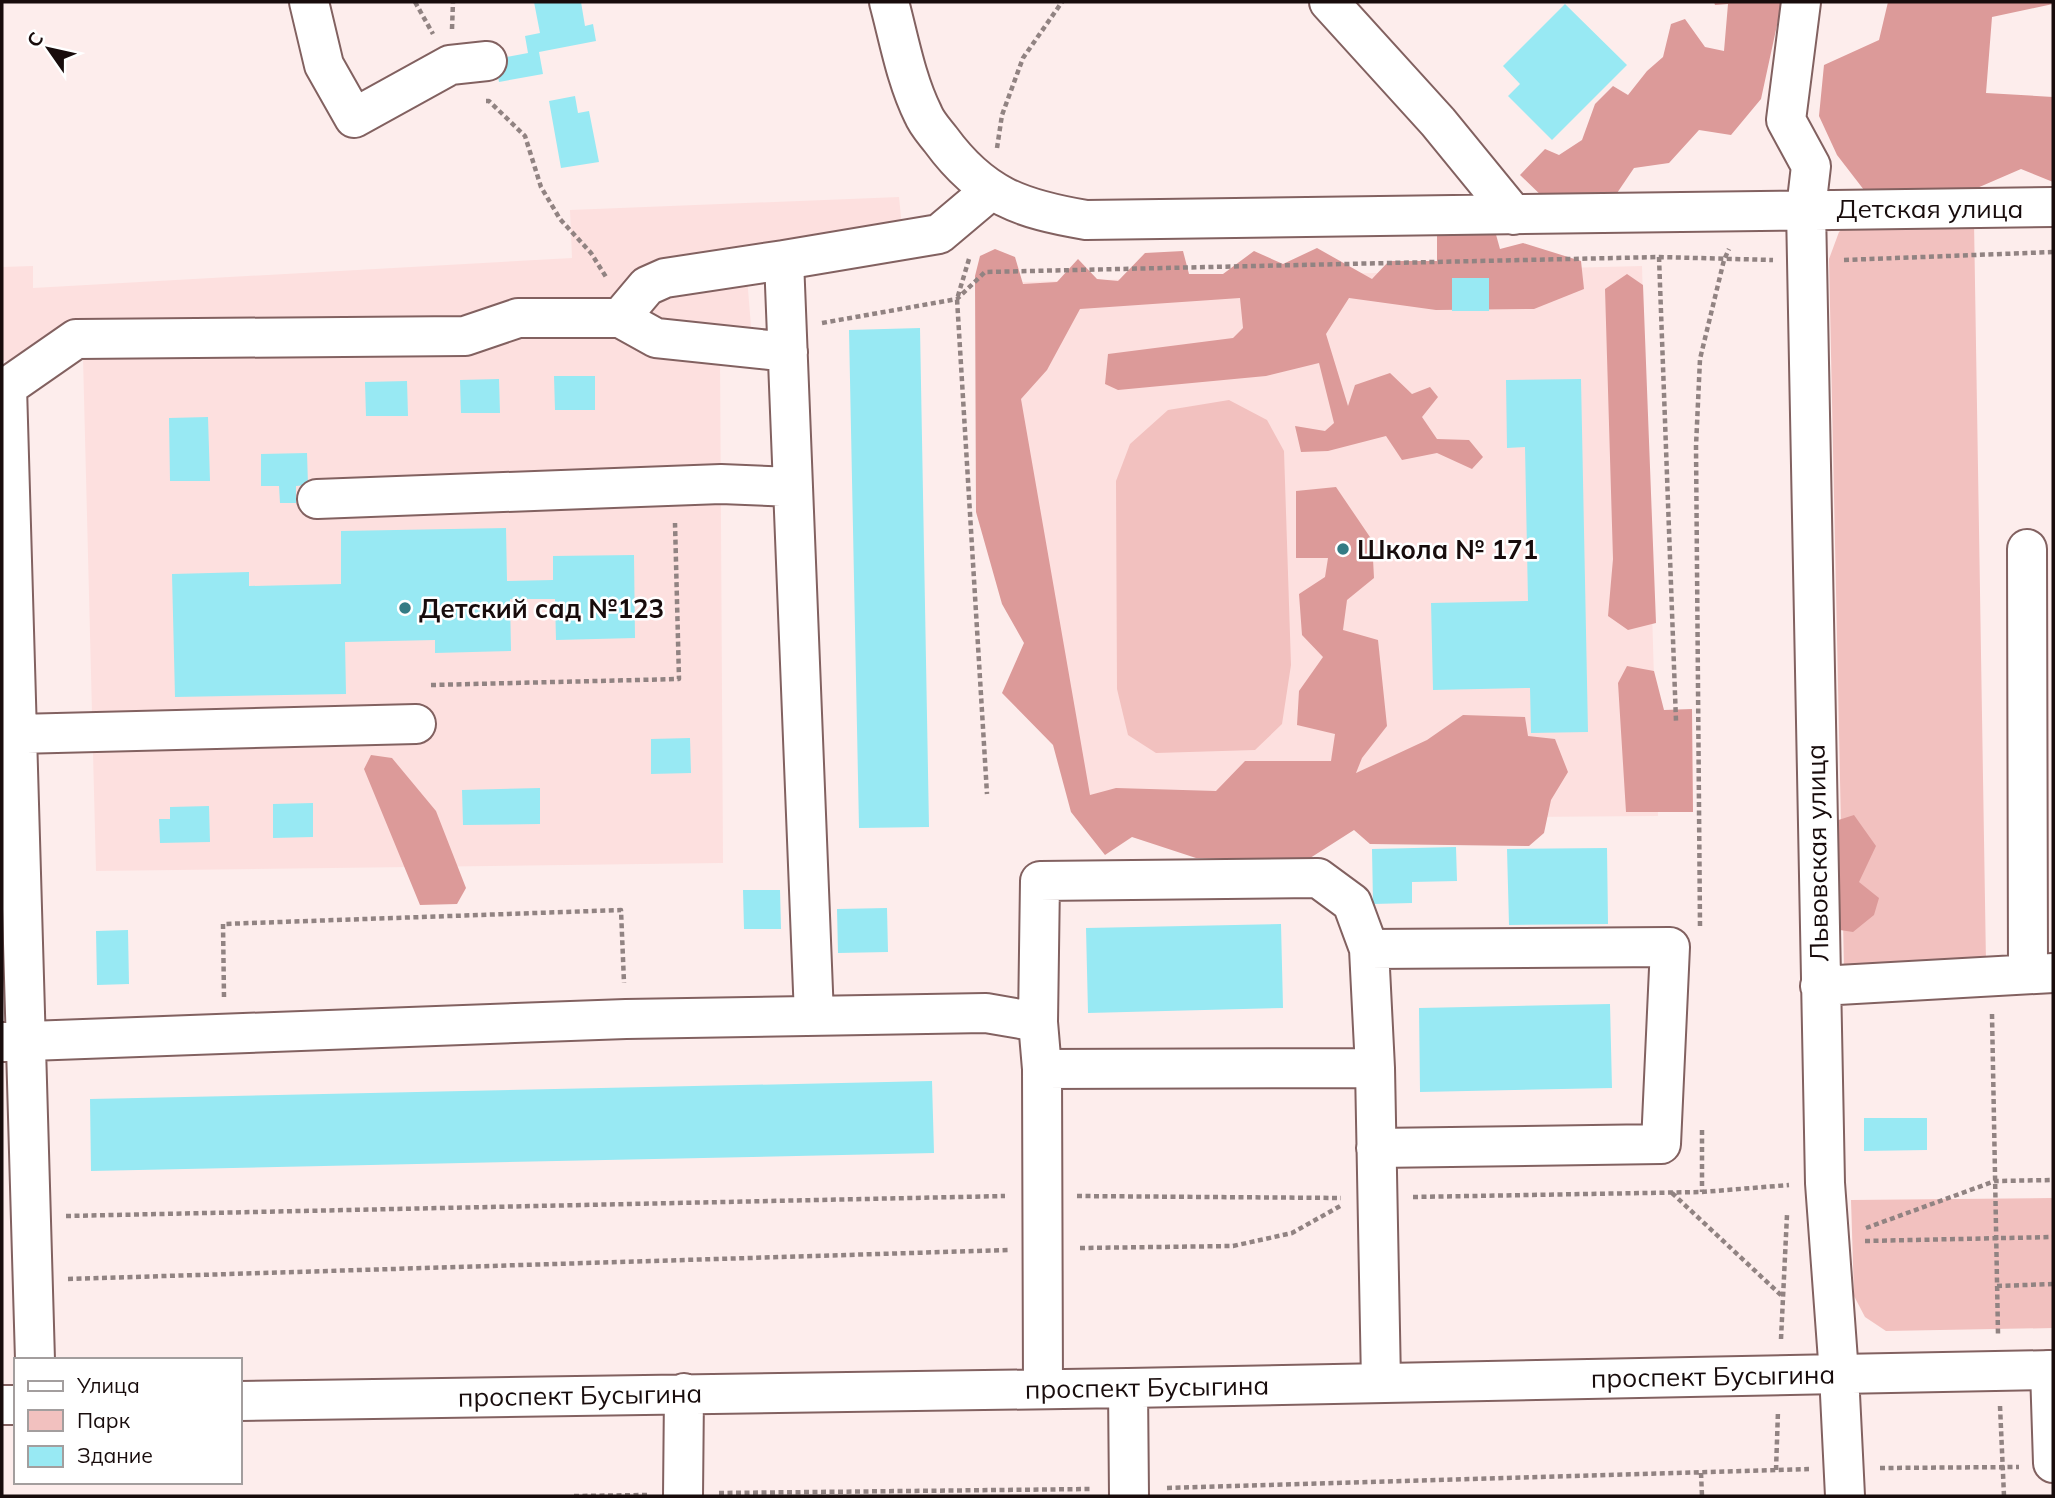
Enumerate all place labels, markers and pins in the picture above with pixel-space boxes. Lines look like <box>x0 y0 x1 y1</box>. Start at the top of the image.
place label: Школа № 171 <box>1357 533 1538 566</box>
marker: Школа № 171 <box>1335 541 1351 557</box>
place label: Детский сад №123 <box>419 592 664 625</box>
marker: Детский сад №123 <box>397 600 413 616</box>

